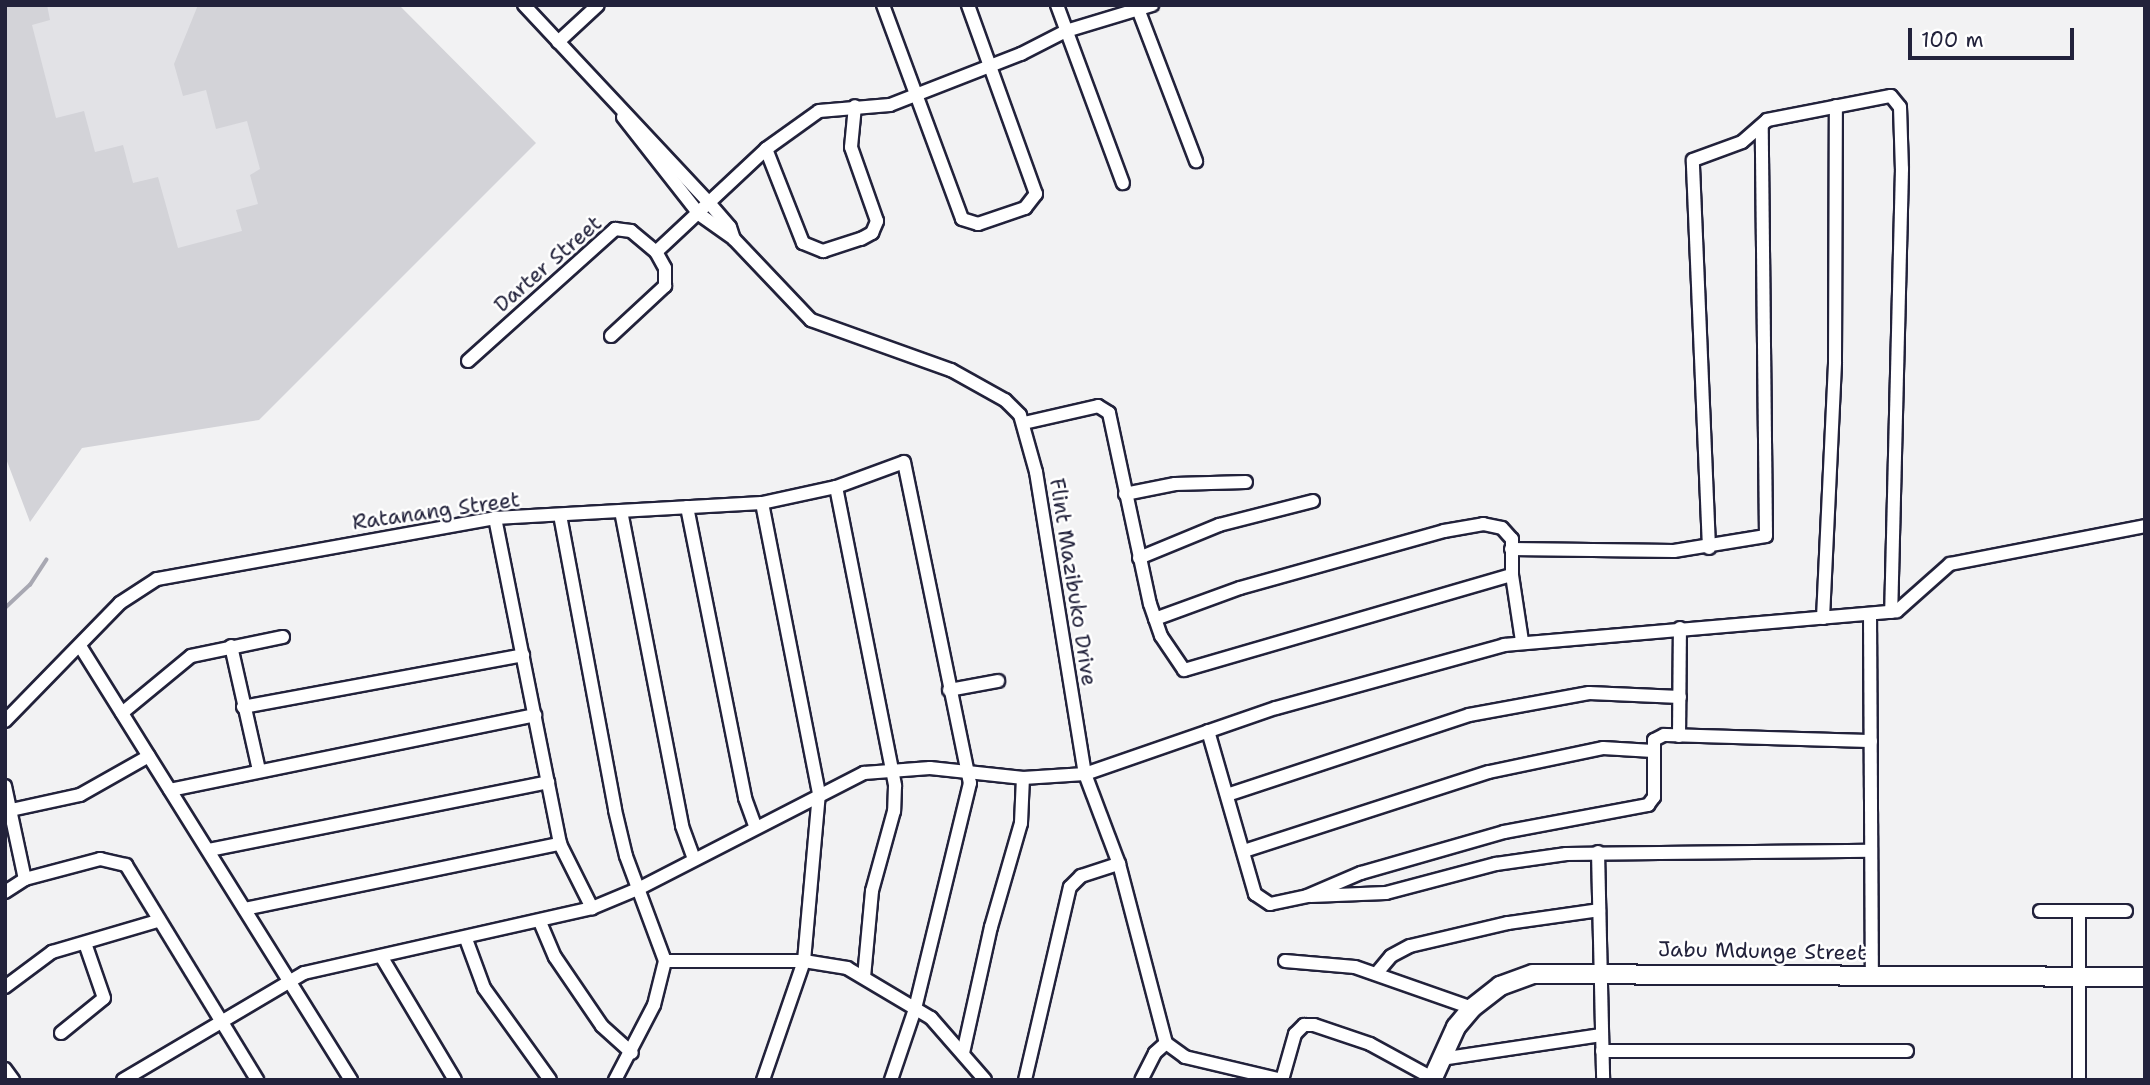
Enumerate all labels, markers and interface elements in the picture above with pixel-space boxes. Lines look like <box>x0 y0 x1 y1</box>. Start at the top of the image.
scale bar <box>1912 14 2078 58</box>
text: 100 m <box>1921 26 1984 54</box>
street label: Darter Street <box>489 210 607 318</box>
street label: Flint Mazibuko Drive <box>1044 476 1102 688</box>
street label: Ratanang Street <box>351 487 521 535</box>
street label: Jabu Mdunge Street <box>1658 937 1866 965</box>

